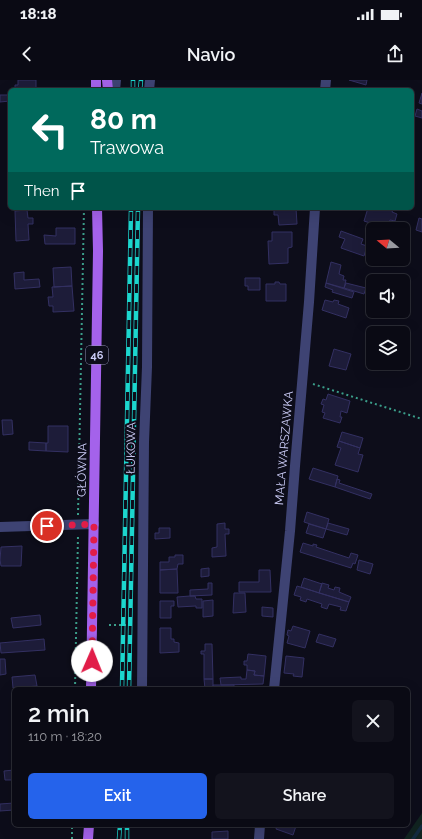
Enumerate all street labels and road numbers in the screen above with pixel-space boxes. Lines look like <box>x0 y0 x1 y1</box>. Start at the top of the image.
road number: 46 <box>86 346 108 364</box>
street label: MAŁA WARSZAWKA <box>272 390 296 506</box>
street label: ŁUKOWA <box>124 422 138 474</box>
street label: GŁÓWNA <box>75 443 89 497</box>

